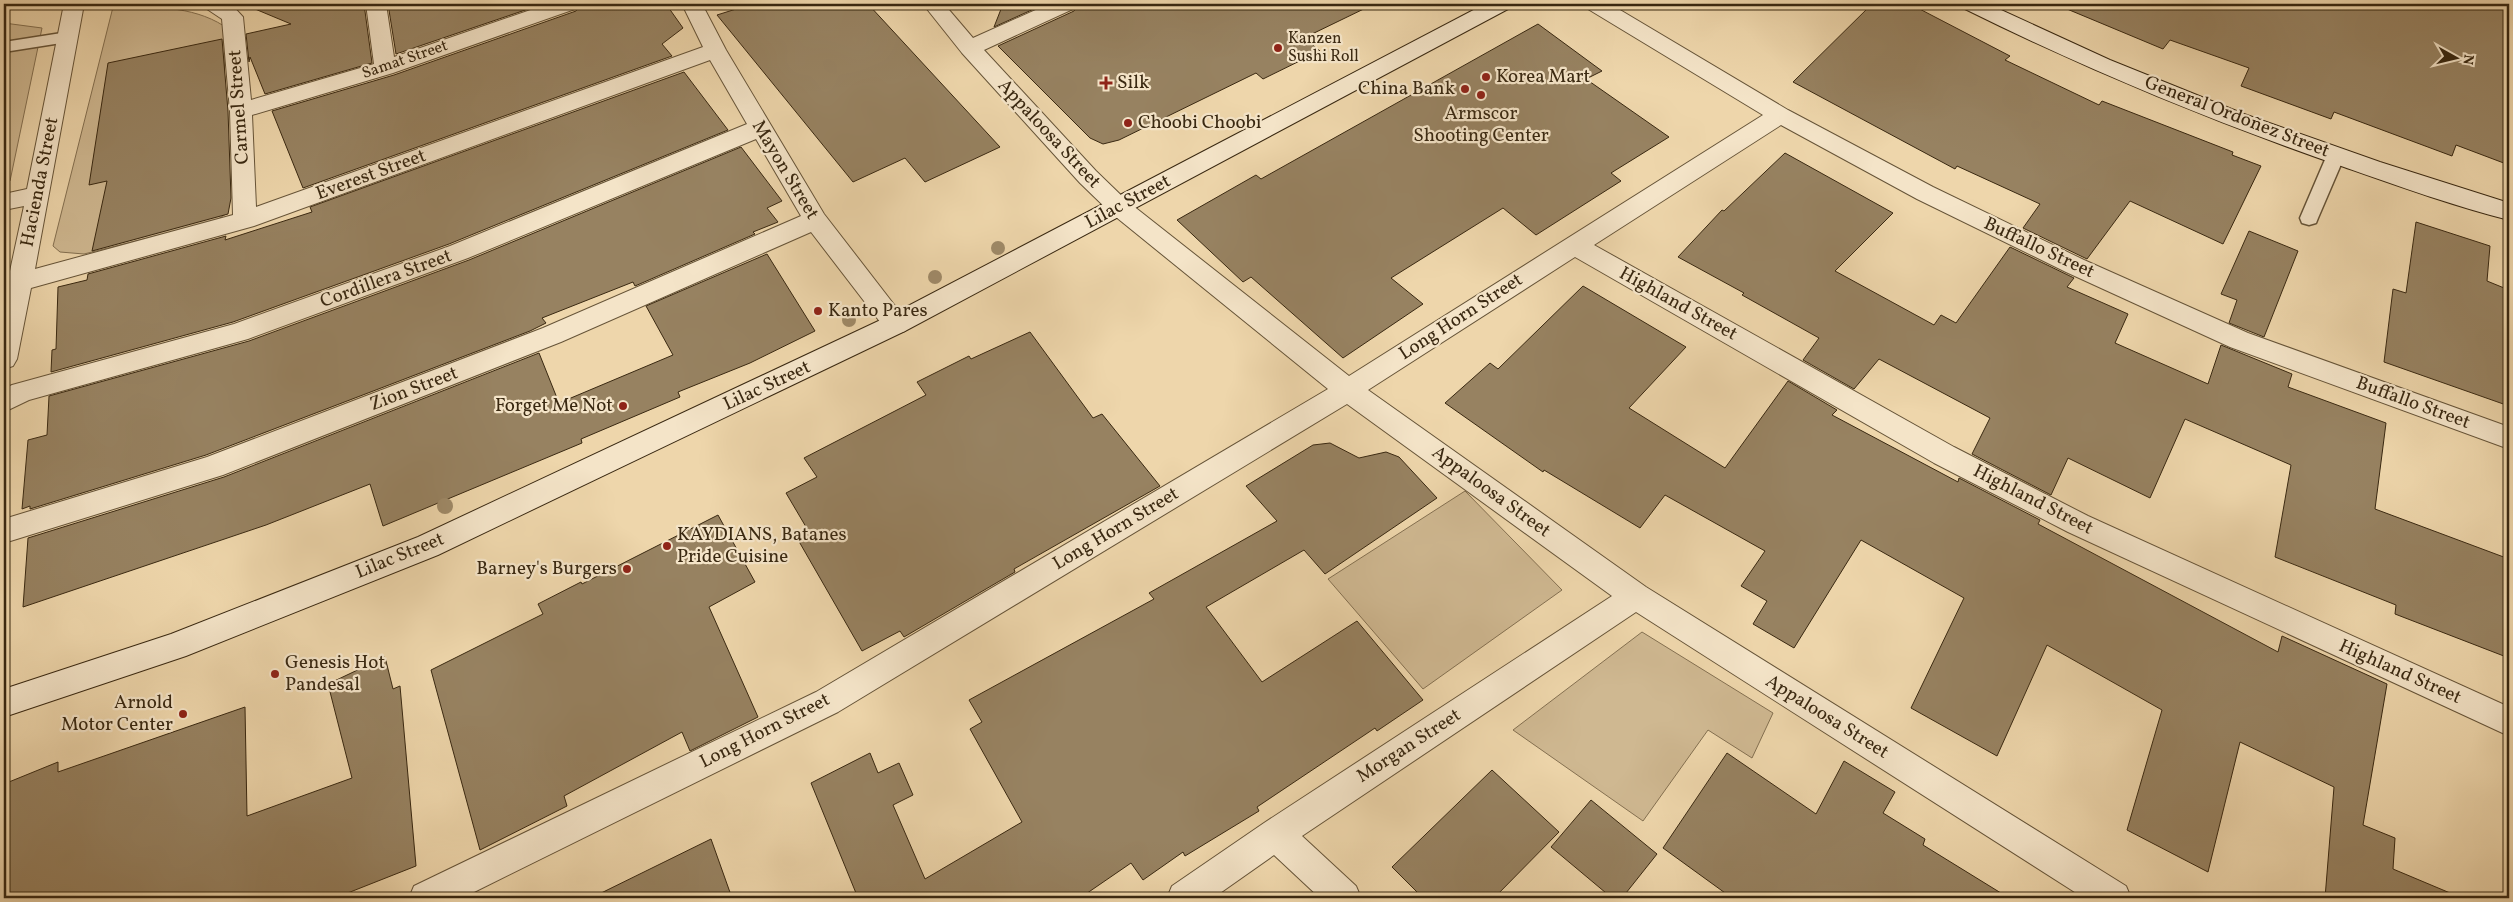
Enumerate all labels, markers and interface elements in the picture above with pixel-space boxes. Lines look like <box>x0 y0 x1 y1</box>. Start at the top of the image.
place label: Kanzen Sushi Roll <box>1288 28 1359 68</box>
north arrow <box>2430 32 2480 82</box>
street label: Samat Street <box>359 35 451 85</box>
marker: Kanzen Sushi Roll <box>1272 42 1284 54</box>
street label: Carmel Street <box>222 48 256 165</box>
text: N <box>2457 53 2478 66</box>
place label: Korea Mart <box>1496 64 1591 90</box>
place label: Silk <box>1117 70 1149 96</box>
street label: General Ordoñez Street <box>2141 70 2334 164</box>
marker: Korea Mart <box>1480 71 1492 83</box>
street label: Appaloosa Street <box>991 74 1107 195</box>
marker: Silk <box>1099 76 1113 90</box>
place label: China Bank <box>1358 76 1455 102</box>
marker: China Bank <box>1459 83 1471 95</box>
marker: Armscor Shooting Center <box>1475 89 1487 101</box>
place label: Armscor Shooting Center <box>1413 101 1549 149</box>
place label: Choobi Choobi <box>1138 110 1262 136</box>
street label: Hacienda Street <box>15 114 65 249</box>
street label: Mayon Street <box>745 115 825 225</box>
marker: Choobi Choobi <box>1122 117 1134 129</box>
street label: Everest Street <box>312 143 430 207</box>
street label: Lilac Street <box>1081 168 1176 235</box>
street label: Buffallo Street <box>1979 211 2099 285</box>
street label: Cordillera Street <box>317 243 456 315</box>
street label: Highland Street <box>1614 261 1742 347</box>
street label: Long Horn Street <box>1394 267 1528 367</box>
place label: Kanto Pares <box>828 298 928 324</box>
marker: Kanto Pares <box>812 305 824 317</box>
street label: Lilac Street <box>719 354 815 418</box>
street label: Zion Street <box>366 360 462 418</box>
street label: Buffallo Street <box>2352 370 2474 436</box>
place label: Forget Me Not <box>495 393 613 419</box>
marker: Forget Me Not <box>617 400 629 412</box>
street label: Appaloosa Street <box>1426 440 1556 544</box>
street label: Highland Street <box>1968 458 2098 542</box>
street label: Long Horn Street <box>1048 481 1184 577</box>
place label: KAYDIANS, Batanes Pride Cuisine <box>677 522 847 570</box>
street label: Lilac Street <box>352 526 449 586</box>
marker: KAYDIANS, Batanes Pride Cuisine <box>661 540 673 552</box>
place label: Barney's Burgers <box>476 556 617 582</box>
marker: Barney's Burgers <box>621 563 633 575</box>
street label: Highland Street <box>2334 633 2466 711</box>
place label: Genesis Hot Pandesal <box>285 650 385 698</box>
marker: Genesis Hot Pandesal <box>269 668 281 680</box>
street label: Appaloosa Street <box>1760 669 1894 766</box>
street label: Long Horn Street <box>695 687 835 775</box>
place label: Arnold Motor Center <box>61 690 173 738</box>
street label: Morgan Street <box>1352 702 1466 789</box>
marker: Arnold Motor Center <box>177 708 189 720</box>

